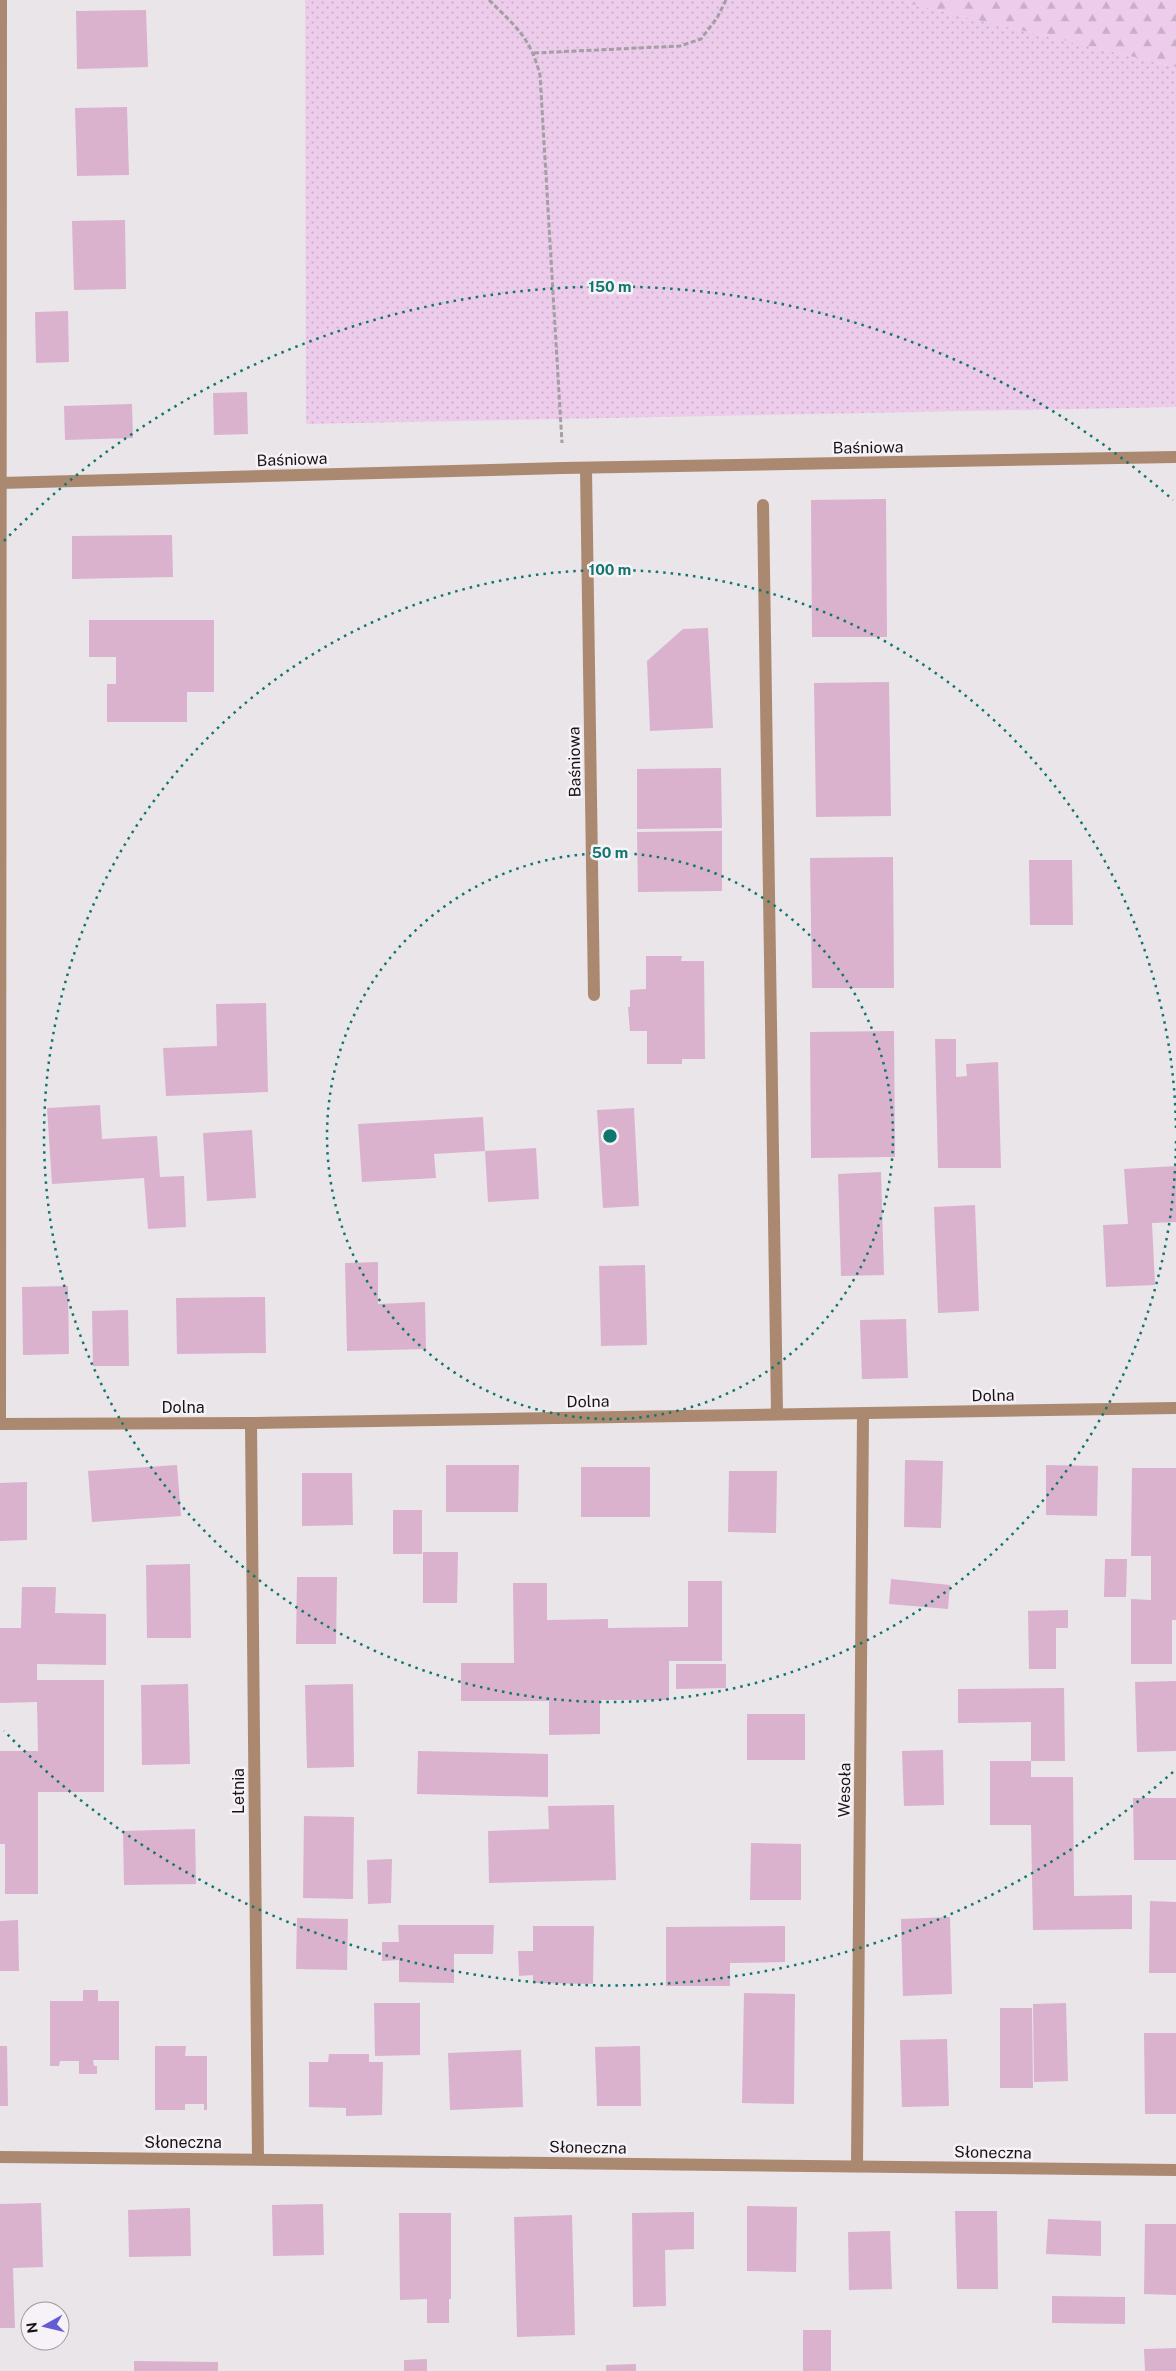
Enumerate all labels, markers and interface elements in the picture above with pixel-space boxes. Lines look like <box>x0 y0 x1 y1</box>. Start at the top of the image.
text: 150 m <box>588 278 632 295</box>
street label: Baśniowa <box>832 437 904 458</box>
street label: Baśniowa <box>256 449 328 470</box>
text: 100 m <box>589 561 631 578</box>
street label: Baśniowa <box>564 726 585 798</box>
text: 50 m <box>592 844 628 861</box>
centre of rings <box>601 1127 619 1145</box>
street label: Dolna <box>971 1386 1015 1405</box>
street label: Dolna <box>566 1392 610 1411</box>
street label: Dolna <box>162 1398 204 1417</box>
street label: Wesoła <box>835 1762 854 1818</box>
street label: Letnia <box>229 1768 248 1814</box>
street label: Słoneczna <box>144 2133 222 2152</box>
street label: Słoneczna <box>549 2137 627 2158</box>
street label: Słoneczna <box>954 2142 1032 2163</box>
north arrow <box>20 2301 70 2351</box>
text: N <box>23 2321 41 2334</box>

